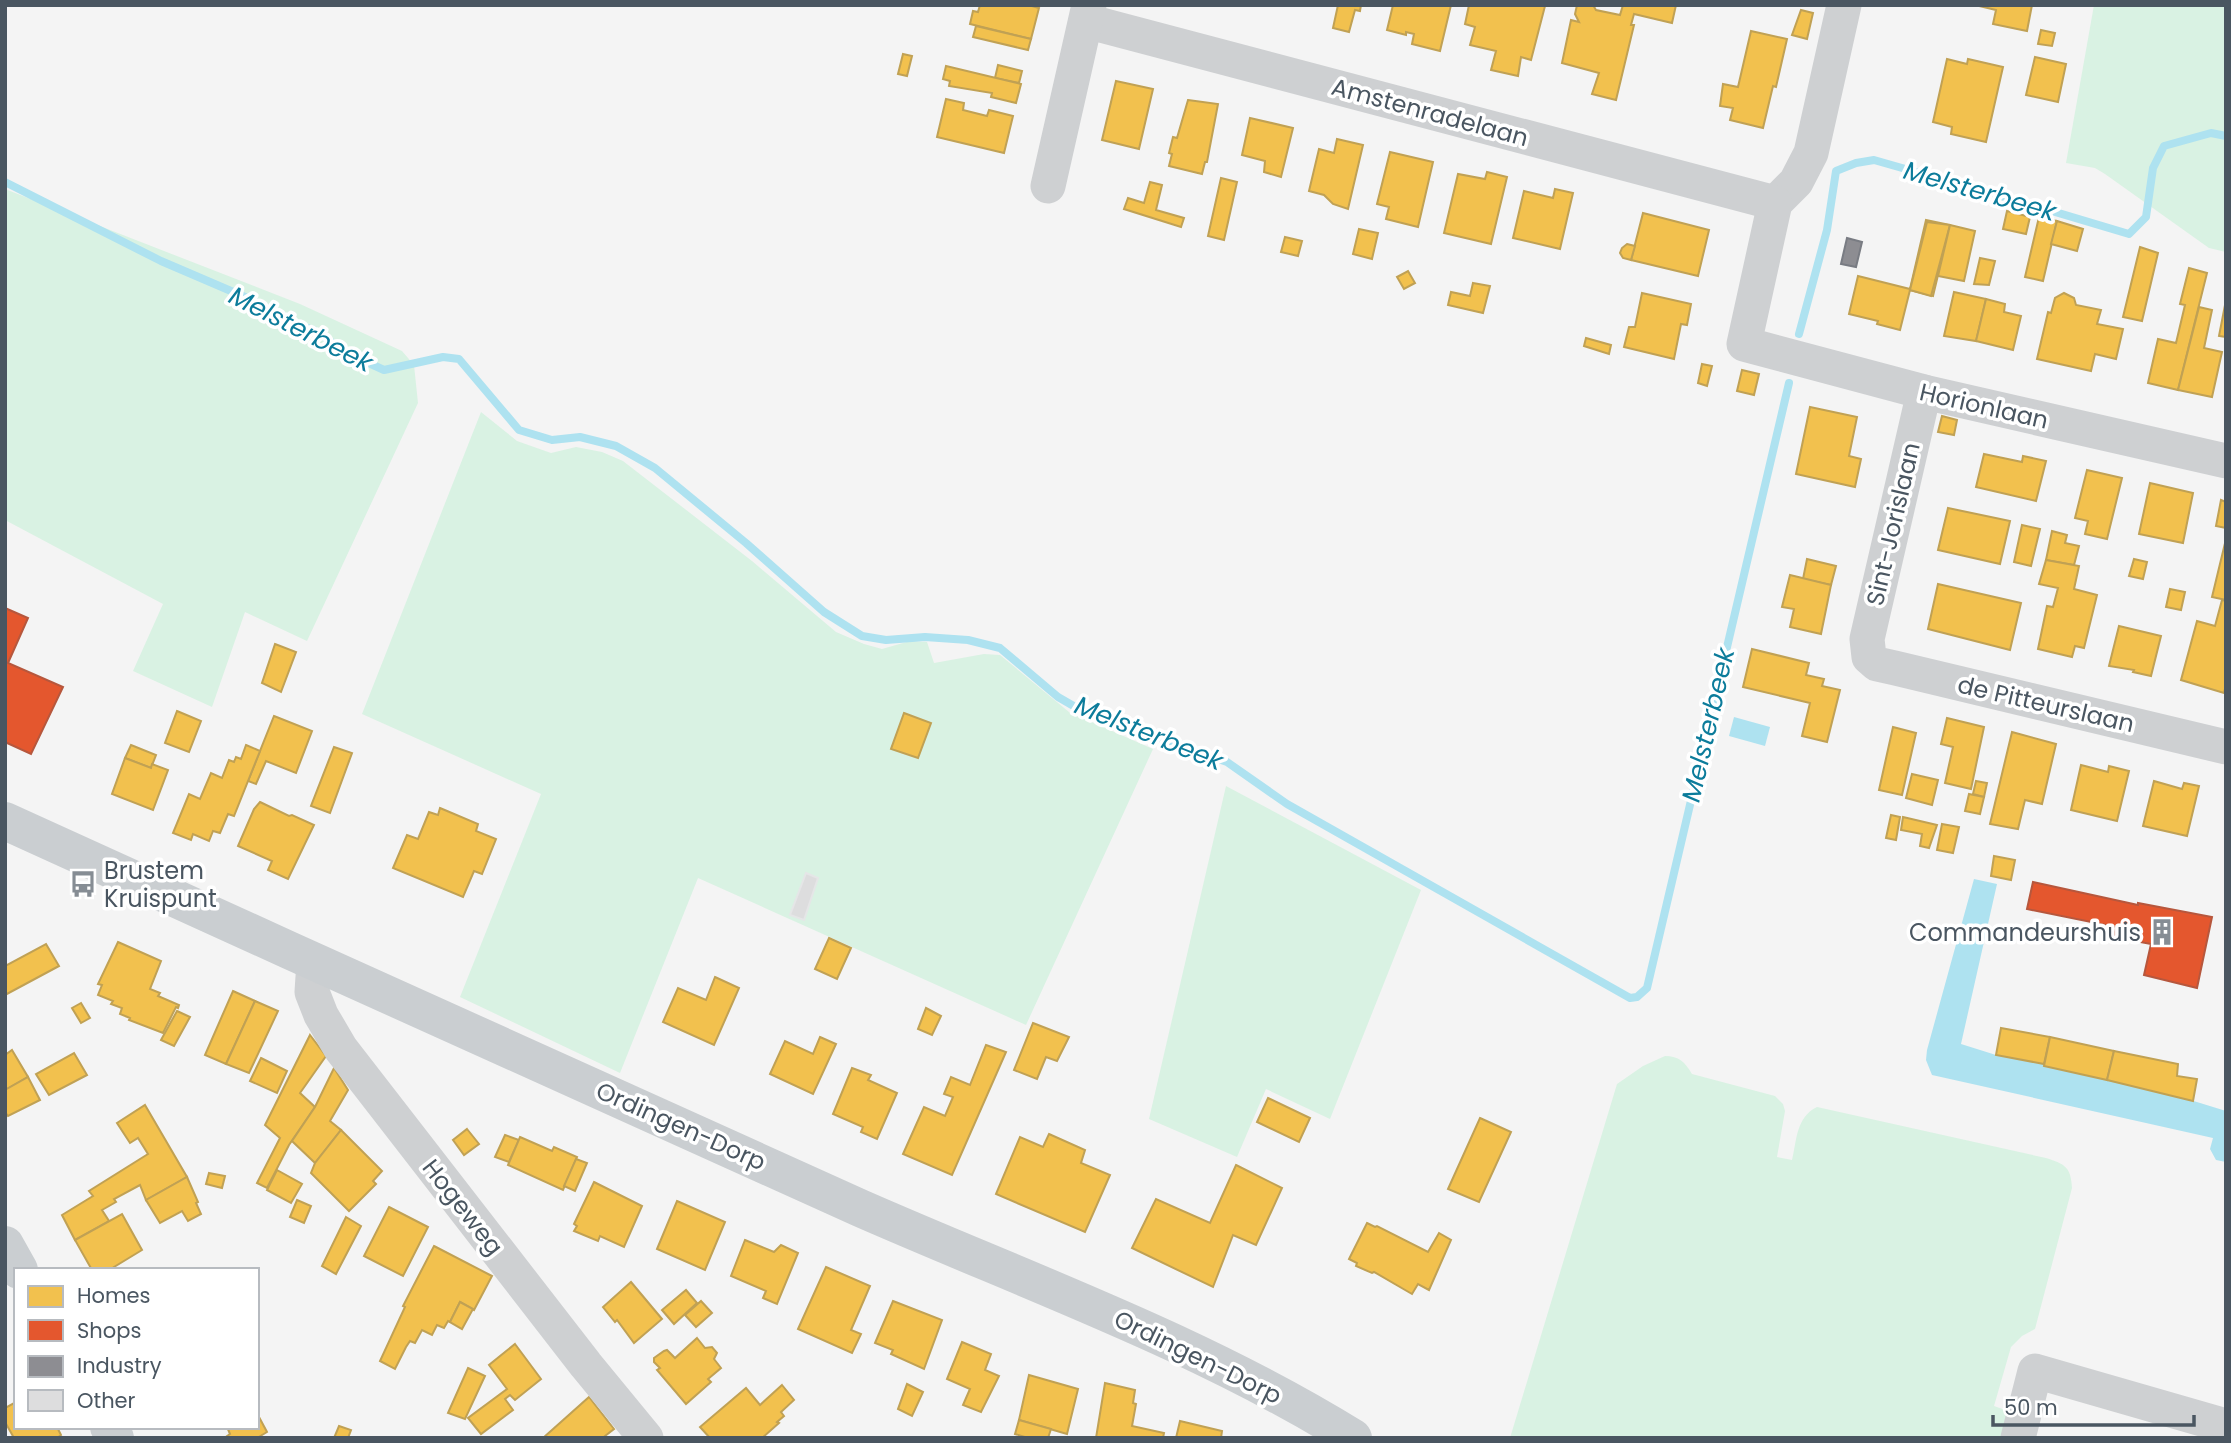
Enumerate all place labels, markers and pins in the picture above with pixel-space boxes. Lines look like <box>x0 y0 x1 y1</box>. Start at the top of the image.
place label: Brustem Kruispunt <box>104 854 217 915</box>
bus stop icon: Brustem Kruispunt <box>68 869 98 899</box>
place label: Commandeurshuis <box>1909 916 2141 949</box>
building icon: Commandeurshuis <box>2147 917 2177 947</box>

